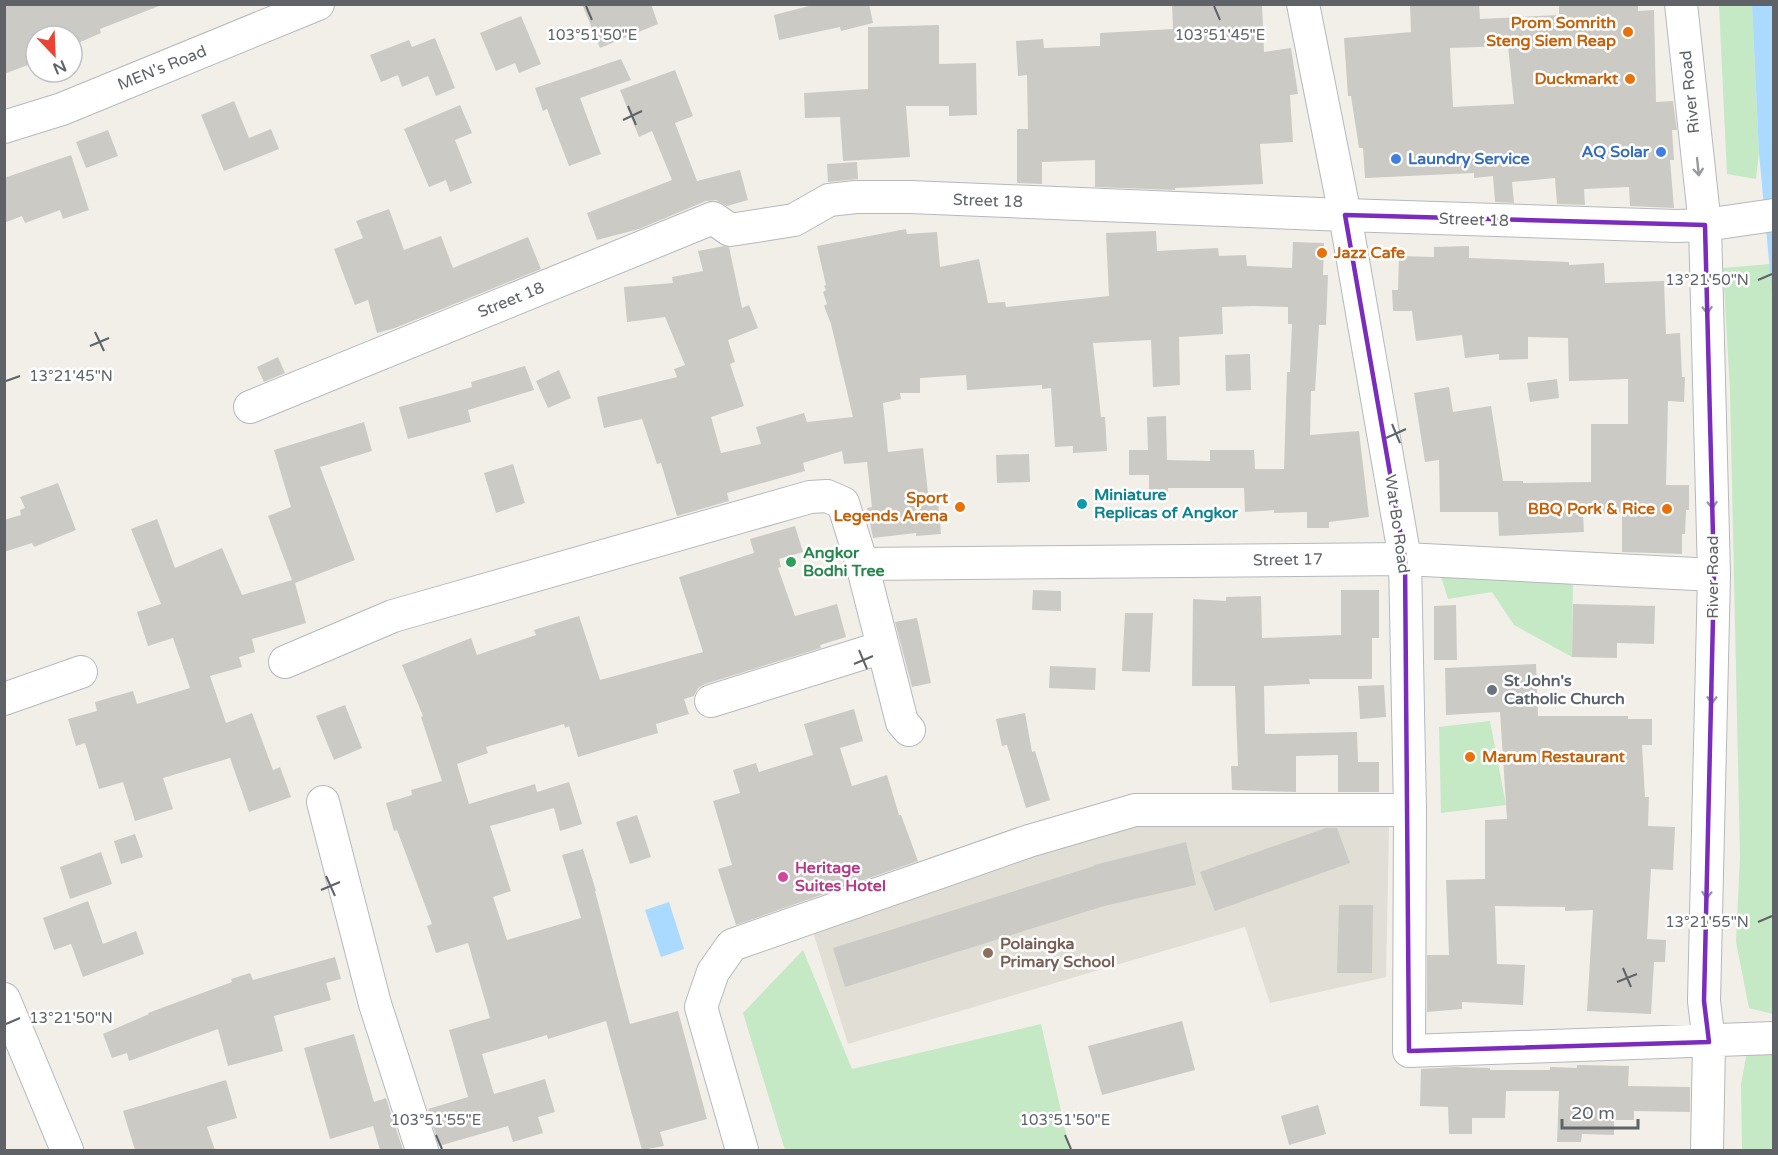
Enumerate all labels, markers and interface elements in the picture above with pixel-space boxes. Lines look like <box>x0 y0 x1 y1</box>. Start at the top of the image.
place label: Prom Somrith Steng Siem Reap <box>1486 13 1616 51</box>
north arrow <box>24 24 84 84</box>
marker: Prom Somrith Steng Siem Reap <box>1621 25 1635 39</box>
text: 103°51'50"E <box>547 26 637 44</box>
text: 103°51'45"E <box>1175 26 1265 44</box>
street label: MEN's Road <box>115 41 209 95</box>
street label: River Road <box>1676 50 1704 134</box>
text: N <box>50 55 69 79</box>
place label: Duckmarkt <box>1534 69 1619 89</box>
marker: Duckmarkt <box>1623 72 1637 86</box>
place label: AQ Solar <box>1581 142 1650 162</box>
marker: AQ Solar <box>1654 145 1668 159</box>
place label: Laundry Service <box>1408 149 1530 169</box>
marker: Laundry Service <box>1389 152 1403 166</box>
one-way arrow <box>1693 157 1704 177</box>
street label: Street 18 <box>953 190 1023 212</box>
street label: Street 18 <box>1439 209 1509 231</box>
place label: Jazz Cafe <box>1333 243 1405 263</box>
marker: Jazz Cafe <box>1315 246 1329 260</box>
text: 13°21'50"N <box>1665 271 1749 289</box>
street label: Street 18 <box>475 278 547 322</box>
one-way arrow <box>1701 294 1712 314</box>
text: 13°21'45"N <box>29 367 113 385</box>
street label: Wat Bo Road <box>1380 473 1414 575</box>
place label: Miniature Replicas of Angkor <box>1094 485 1239 523</box>
place label: Sport Legends Arena <box>833 488 949 526</box>
one-way arrow <box>1706 489 1718 509</box>
marker: Miniature Replicas of Angkor <box>1075 497 1089 511</box>
place label: BBQ Pork & Rice <box>1528 499 1655 519</box>
marker: Sport Legends Arena <box>953 500 967 514</box>
marker: BBQ Pork & Rice <box>1660 502 1674 516</box>
street label: River Road <box>1703 535 1723 619</box>
place label: Angkor Bodhi Tree <box>803 543 885 581</box>
street label: Street 17 <box>1253 549 1323 571</box>
marker: Angkor Bodhi Tree <box>784 555 798 569</box>
place label: St John's Catholic Church <box>1504 671 1625 709</box>
marker: St John's Catholic Church <box>1485 683 1499 697</box>
one-way arrow <box>1706 684 1718 704</box>
place label: Marum Restaurant <box>1482 747 1626 767</box>
marker: Marum Restaurant <box>1463 750 1477 764</box>
place label: Heritage Suites Hotel <box>795 858 886 896</box>
marker: Heritage Suites Hotel <box>776 870 790 884</box>
one-way arrow <box>1702 879 1713 899</box>
text: 13°21'55"N <box>1665 913 1749 931</box>
place label: Polaingka Primary School <box>1000 934 1115 972</box>
marker: Polaingka Primary School <box>981 946 995 960</box>
text: 13°21'50"N <box>29 1009 113 1027</box>
scale bar <box>1562 1092 1638 1130</box>
text: 20 m <box>1571 1102 1615 1124</box>
text: 103°51'55"E <box>391 1111 481 1129</box>
text: 103°51'50"E <box>1020 1111 1110 1129</box>

